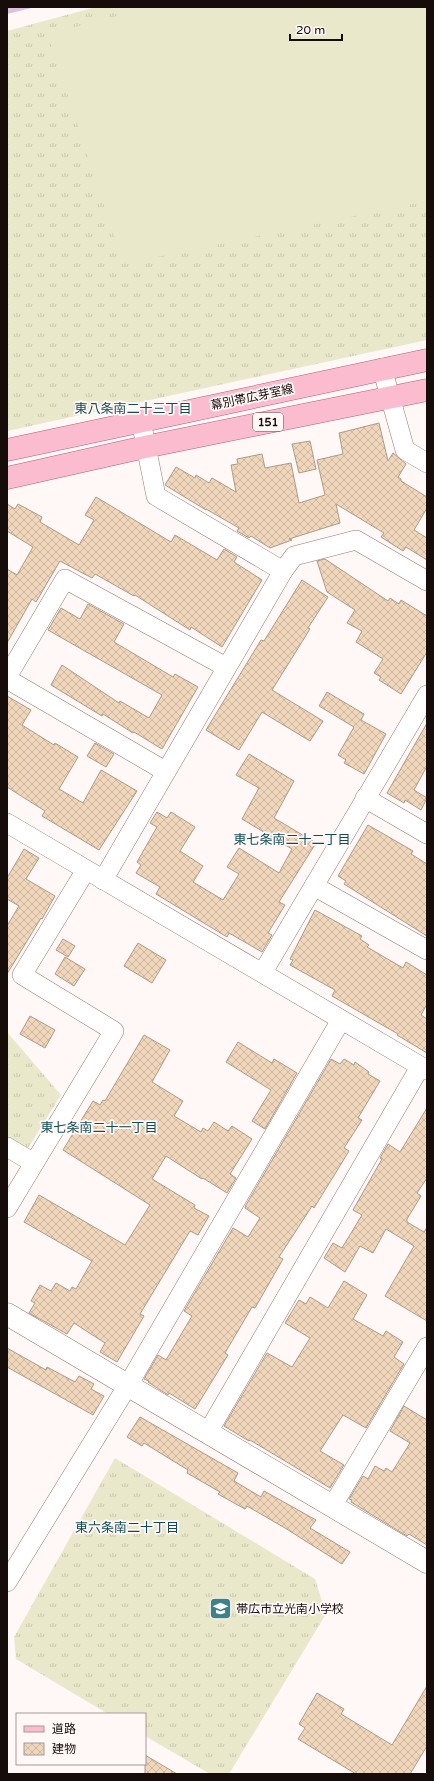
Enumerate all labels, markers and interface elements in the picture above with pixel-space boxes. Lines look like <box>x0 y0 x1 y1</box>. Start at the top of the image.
scale bar <box>290 16 342 42</box>
text: 20 m <box>296 23 325 37</box>
street label: 幕別帯広芽室線 <box>209 381 295 413</box>
district label: 東八条南二十三丁目 <box>74 401 192 417</box>
road number: 151 <box>253 413 283 431</box>
district label: 東七条南二十二丁目 <box>233 832 351 848</box>
district label: 東七条南二十一丁目 <box>40 1120 158 1136</box>
district label: 東六条南二十丁目 <box>75 1520 179 1536</box>
school or university icon: 帯広市立光南小学校 <box>207 1596 233 1622</box>
place label: 帯広市立光南小学校 <box>236 1602 344 1616</box>
legend <box>16 1713 146 1765</box>
text: 道路 <box>52 1722 76 1736</box>
text: 建物 <box>52 1742 76 1756</box>

